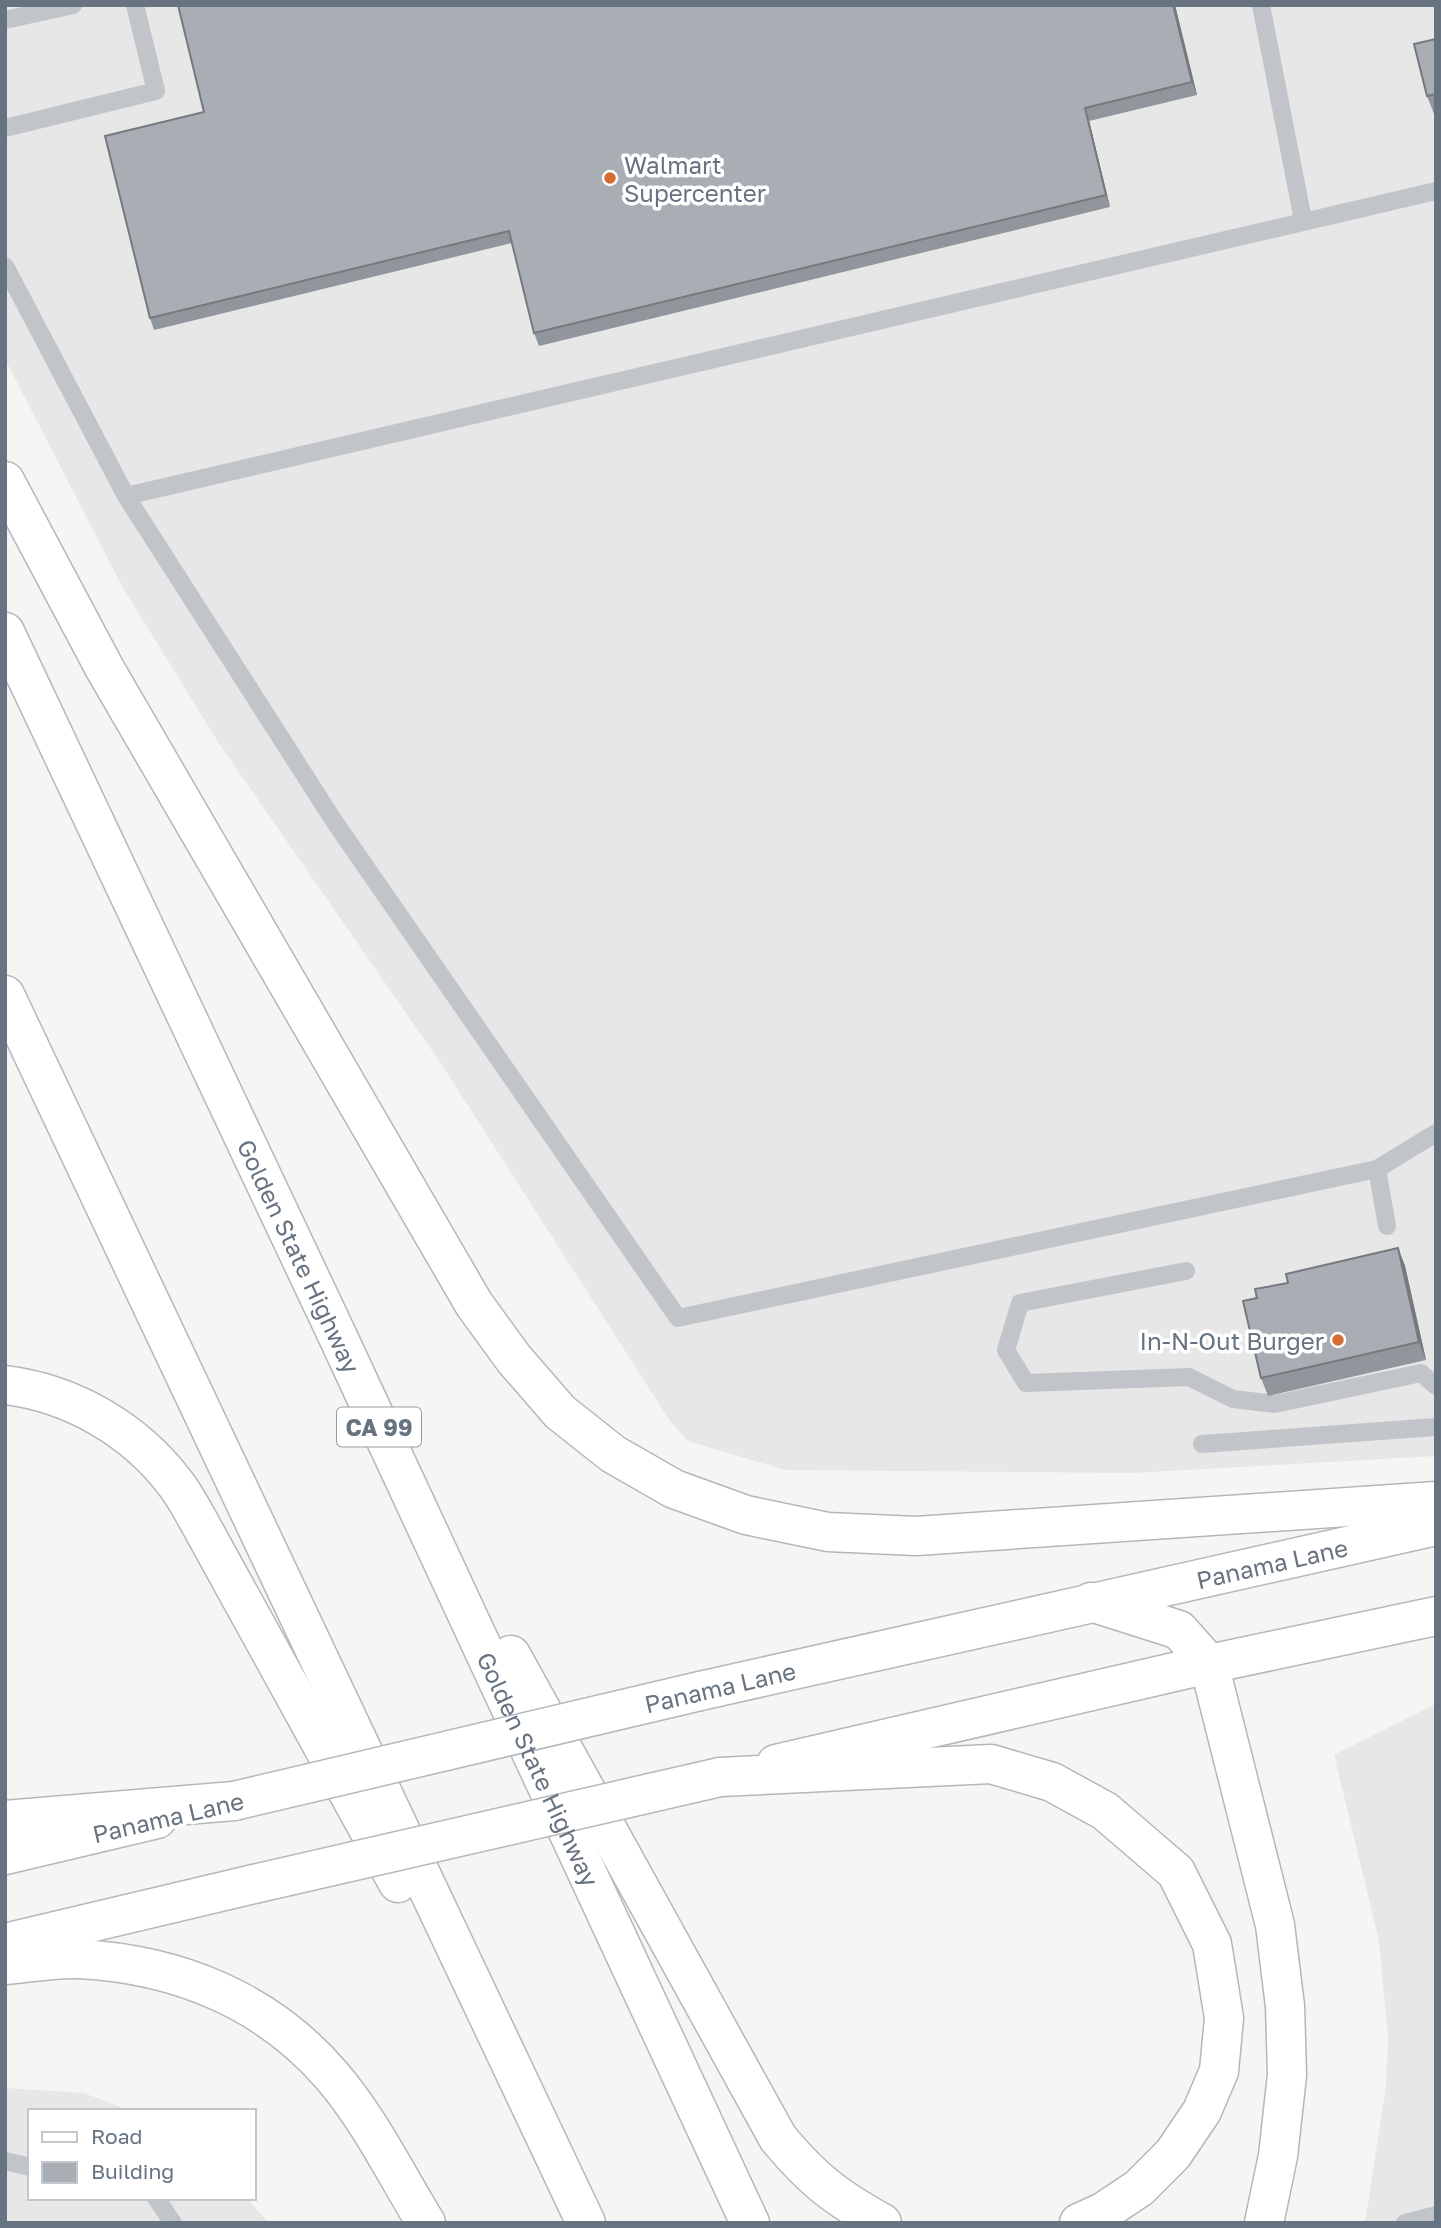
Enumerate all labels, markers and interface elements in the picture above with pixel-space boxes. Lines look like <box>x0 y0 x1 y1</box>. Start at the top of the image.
place label: Walmart Supercenter <box>624 150 766 207</box>
marker: Walmart Supercenter <box>602 170 618 186</box>
street label: Golden State Highway <box>232 1134 367 1377</box>
place label: In-N-Out Burger <box>1140 1326 1324 1355</box>
marker: In-N-Out Burger <box>1330 1332 1346 1348</box>
road number: CA 99 <box>337 1408 421 1446</box>
street label: Panama Lane <box>1193 1532 1350 1594</box>
street label: Golden State Highway <box>472 1647 606 1891</box>
street label: Panama Lane <box>642 1656 798 1718</box>
street label: Panama Lane <box>90 1786 246 1848</box>
legend <box>28 2109 256 2200</box>
text: Road <box>91 2123 142 2149</box>
text: Building <box>91 2158 174 2184</box>

